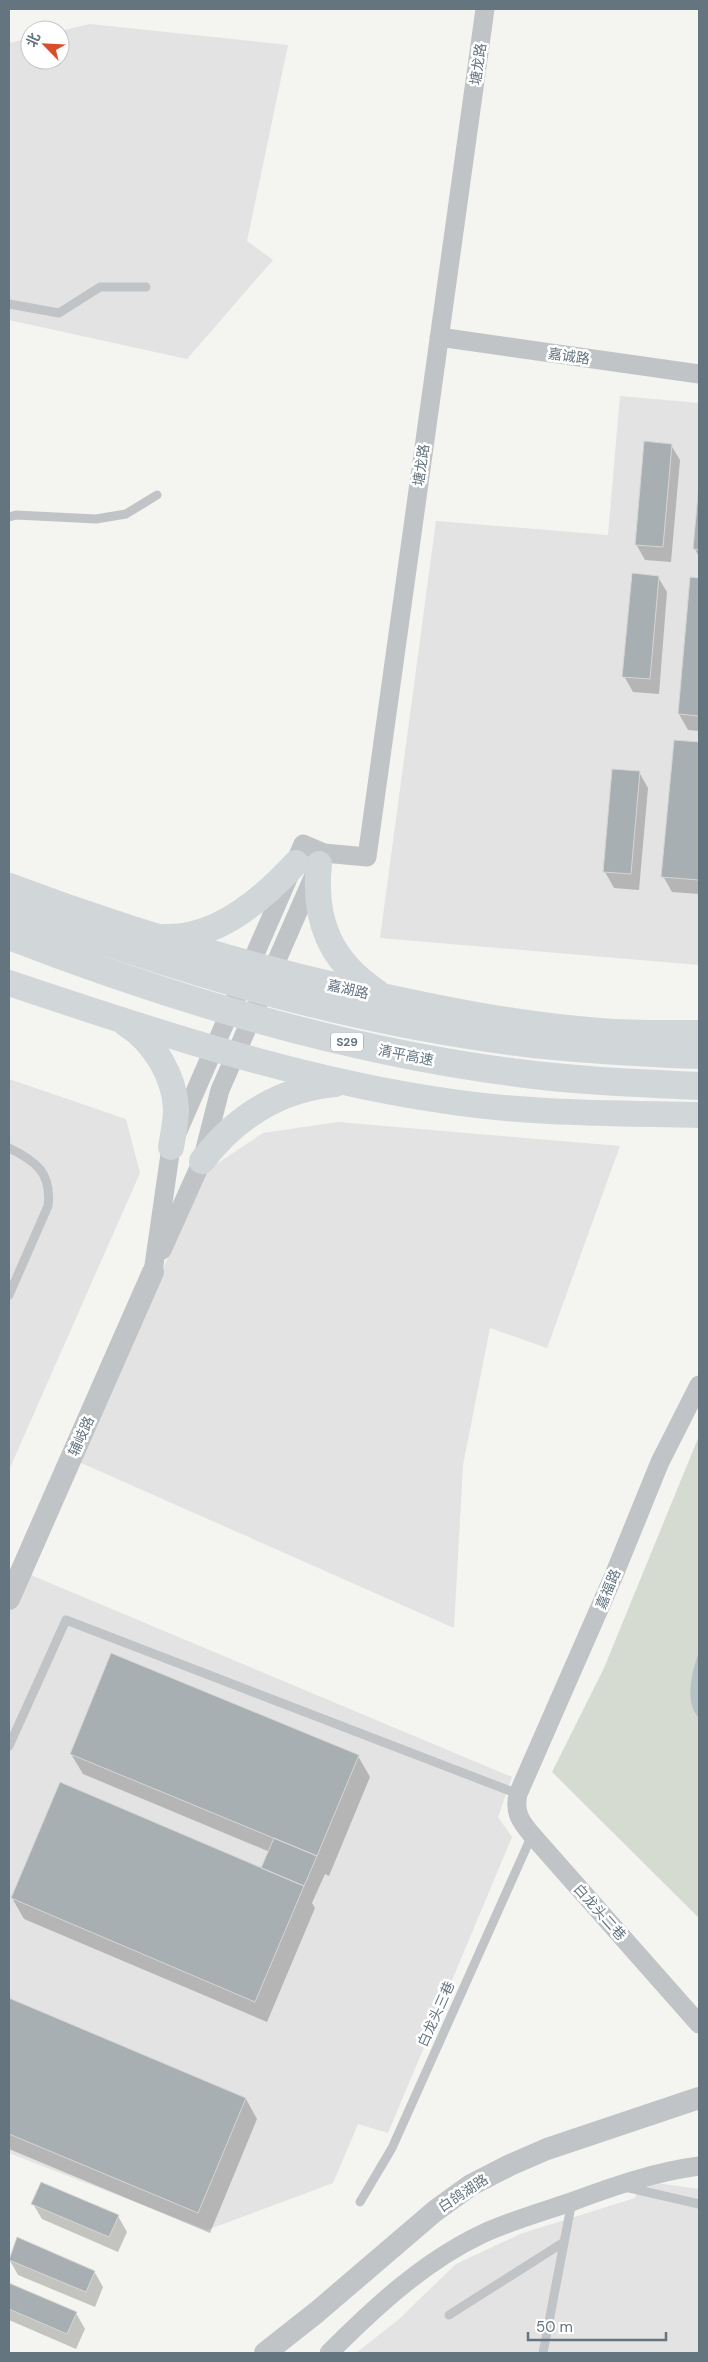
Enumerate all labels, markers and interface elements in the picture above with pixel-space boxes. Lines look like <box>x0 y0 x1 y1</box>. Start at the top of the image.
north arrow <box>20 20 70 70</box>
text: 北 <box>22 30 44 50</box>
street label: 塘龙路 <box>466 42 490 86</box>
street label: 嘉诚路 <box>547 344 591 368</box>
street label: 塘龙路 <box>409 443 433 487</box>
street label: 嘉湖路 <box>326 976 370 1002</box>
road number: S29 <box>331 1032 363 1052</box>
street label: 清平高速 <box>377 1041 435 1069</box>
street label: 辅岐路 <box>64 1413 98 1459</box>
street label: 嘉福路 <box>592 1566 624 1612</box>
street label: 白龙头二巷 <box>570 1880 630 1944</box>
street label: 白龙头三巷 <box>414 1978 458 2050</box>
street label: 白鸽湖路 <box>435 2170 491 2216</box>
scale bar <box>528 2310 666 2342</box>
text: 50 m <box>536 2317 573 2337</box>

